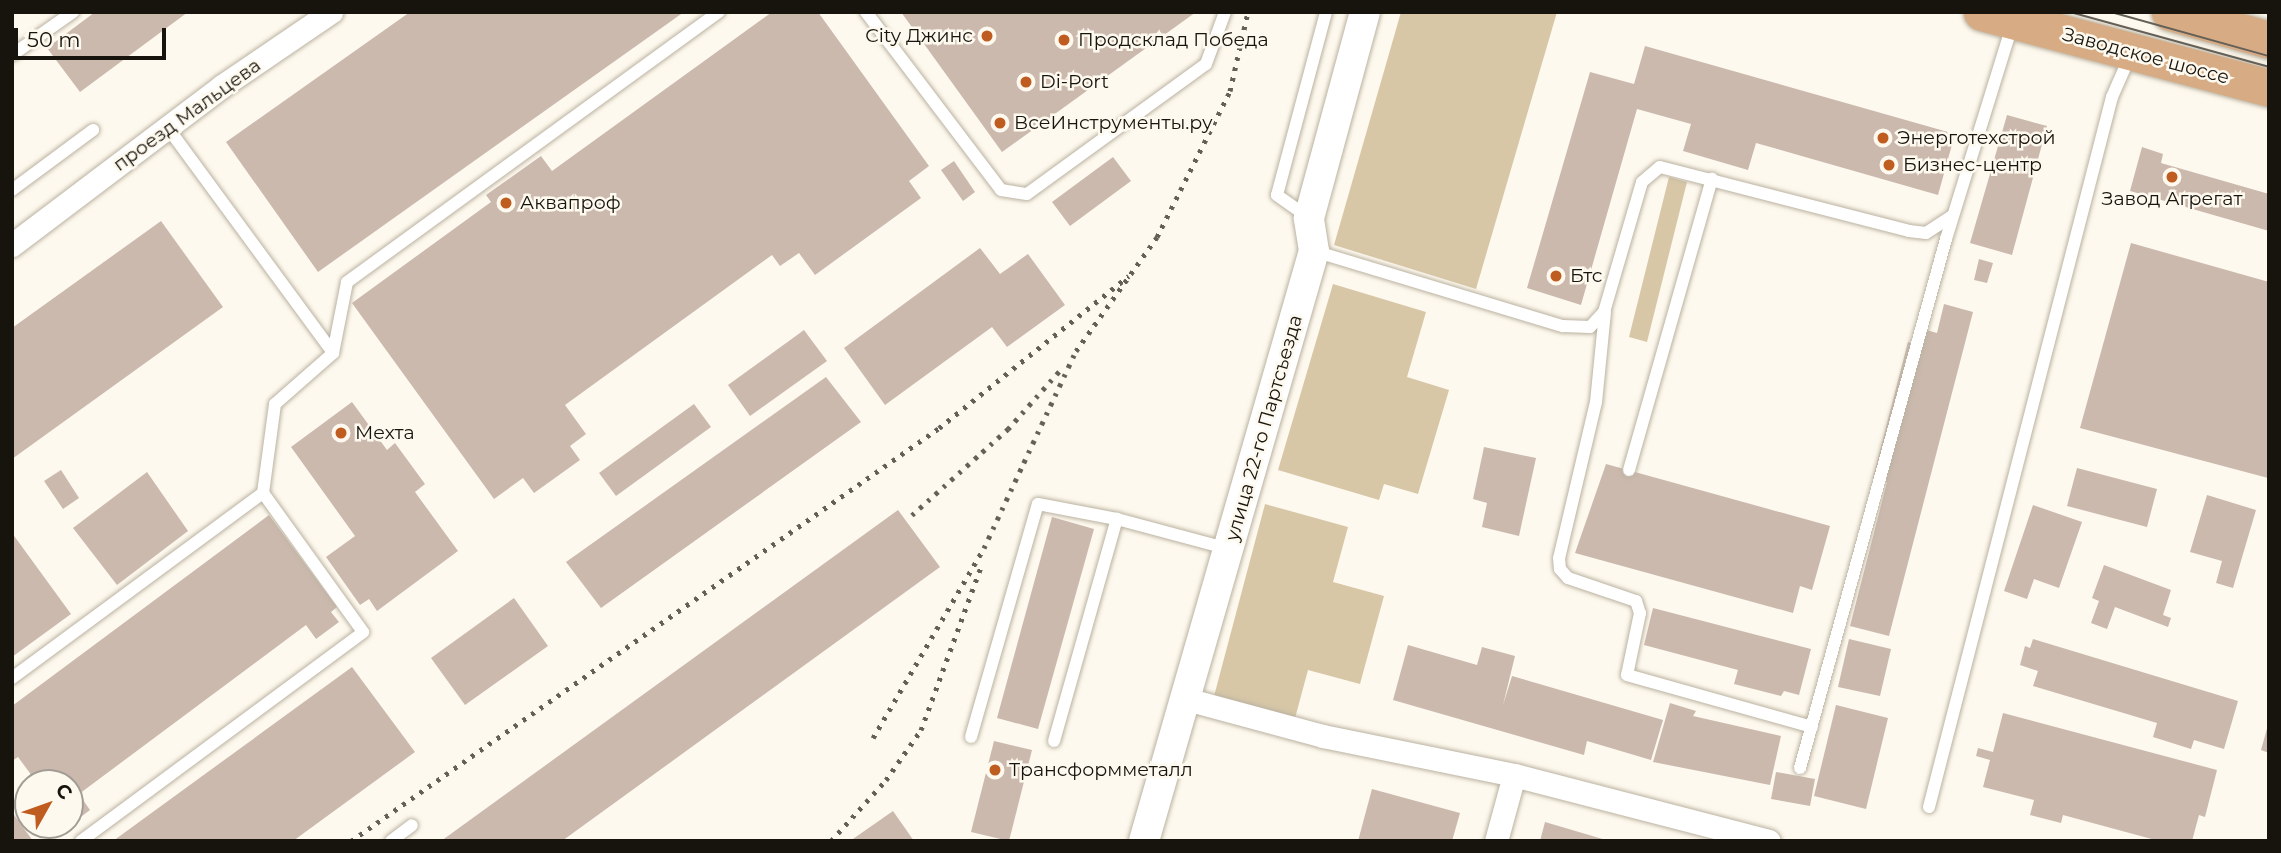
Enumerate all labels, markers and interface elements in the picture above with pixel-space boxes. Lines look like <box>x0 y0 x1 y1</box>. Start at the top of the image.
scale bar <box>18 14 170 58</box>
street label: Заводское шоссе <box>2060 23 2232 89</box>
place label: City Джинс <box>865 25 973 47</box>
text: 50 m <box>27 27 81 52</box>
marker: City Джинс <box>979 28 995 44</box>
place label: Продсклад Победа <box>1078 29 1269 51</box>
marker: Продсклад Победа <box>1056 32 1072 48</box>
street label: проезд Мальцева <box>109 54 265 176</box>
place label: Di-Port <box>1040 71 1109 93</box>
marker: Di-Port <box>1018 74 1034 90</box>
place label: ВсеИнструменты.ру <box>1014 112 1213 134</box>
marker: ВсеИнструменты.ру <box>992 115 1008 131</box>
place label: Энерготехстрой <box>1897 127 2056 149</box>
marker: Энерготехстрой <box>1875 130 1891 146</box>
place label: Бизнес-центр <box>1903 154 2042 176</box>
marker: Бизнес-центр <box>1881 157 1897 173</box>
marker: Завод Агрегат <box>2164 169 2180 185</box>
place label: Завод Агрегат <box>2102 188 2242 210</box>
place label: Аквапроф <box>520 192 621 214</box>
marker: Аквапроф <box>498 195 514 211</box>
place label: Бтс <box>1570 265 1602 287</box>
marker: Бтс <box>1548 268 1564 284</box>
street label: улица 22-го Партсъезда <box>1221 312 1307 544</box>
place label: Мехта <box>355 422 415 444</box>
marker: Мехта <box>333 425 349 441</box>
place label: Трансформметалл <box>1009 759 1193 781</box>
marker: Трансформметалл <box>987 762 1003 778</box>
north arrow <box>14 769 84 839</box>
text: С <box>51 779 77 804</box>

